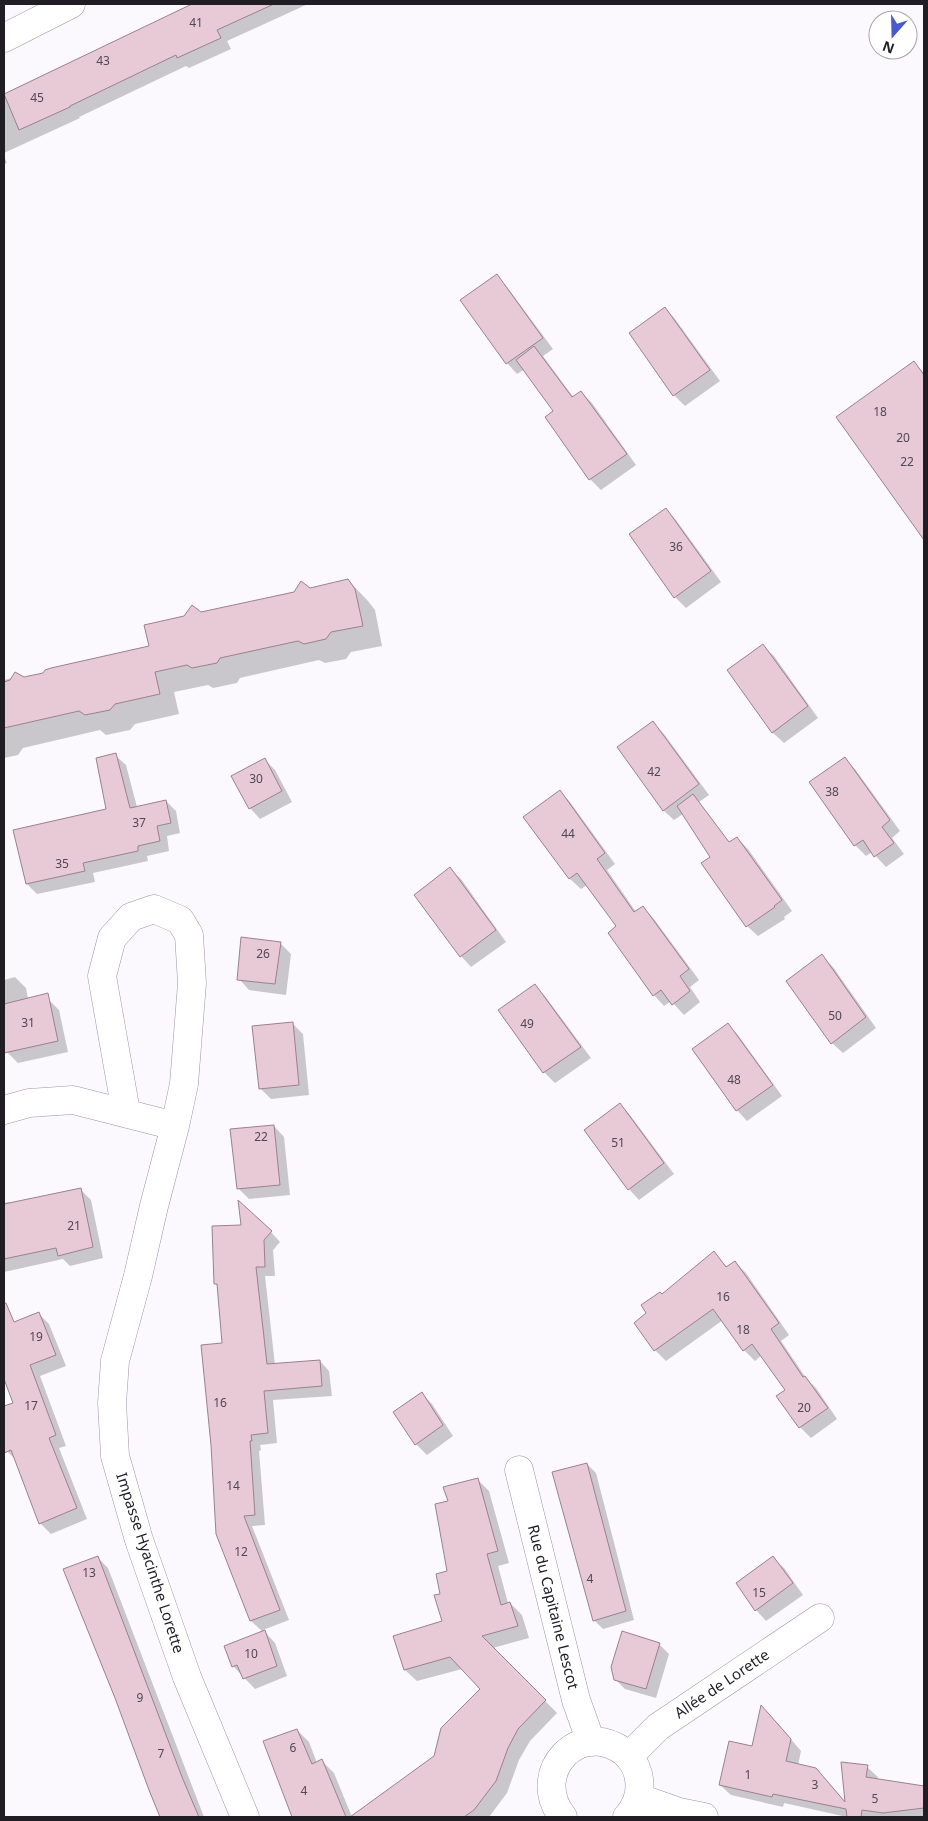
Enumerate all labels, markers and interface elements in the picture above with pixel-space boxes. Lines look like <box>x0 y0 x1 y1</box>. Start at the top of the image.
north arrow <box>868 10 918 60</box>
house number: 41 <box>189 14 203 31</box>
text: N <box>880 37 897 59</box>
house number: 43 <box>96 52 110 69</box>
house number: 45 <box>30 89 44 106</box>
house number: 18 <box>873 403 887 420</box>
house number: 20 <box>896 429 910 446</box>
house number: 22 <box>900 453 914 470</box>
house number: 36 <box>669 538 683 555</box>
house number: 42 <box>647 763 661 780</box>
house number: 30 <box>249 770 263 787</box>
house number: 38 <box>825 783 839 800</box>
house number: 37 <box>132 814 146 831</box>
house number: 44 <box>561 825 575 842</box>
house number: 35 <box>55 855 69 872</box>
house number: 26 <box>256 945 270 962</box>
house number: 50 <box>828 1007 842 1024</box>
house number: 31 <box>21 1014 35 1031</box>
house number: 49 <box>520 1015 534 1032</box>
house number: 48 <box>727 1071 741 1088</box>
house number: 22 <box>254 1128 268 1145</box>
house number: 51 <box>611 1134 625 1151</box>
house number: 21 <box>67 1217 81 1234</box>
house number: 16 <box>716 1288 730 1305</box>
house number: 18 <box>736 1321 750 1338</box>
house number: 19 <box>29 1328 43 1345</box>
house number: 16 <box>213 1394 227 1411</box>
house number: 17 <box>24 1397 38 1414</box>
house number: 20 <box>797 1399 811 1416</box>
street label: Impasse Hyacinthe Lorette <box>112 1470 190 1655</box>
house number: 14 <box>226 1477 240 1494</box>
street label: Rue du Capitaine Lescot <box>524 1522 584 1692</box>
house number: 12 <box>234 1543 248 1560</box>
house number: 13 <box>82 1564 96 1581</box>
house number: 4 <box>587 1570 594 1587</box>
house number: 15 <box>752 1584 766 1601</box>
street label: Allée de Lorette <box>670 1644 773 1722</box>
house number: 10 <box>244 1645 258 1662</box>
house number: 9 <box>137 1689 144 1706</box>
house number: 6 <box>290 1739 297 1756</box>
house number: 7 <box>158 1745 165 1762</box>
house number: 1 <box>745 1766 751 1783</box>
house number: 3 <box>812 1776 819 1793</box>
house number: 4 <box>301 1782 308 1799</box>
house number: 5 <box>872 1790 879 1807</box>

